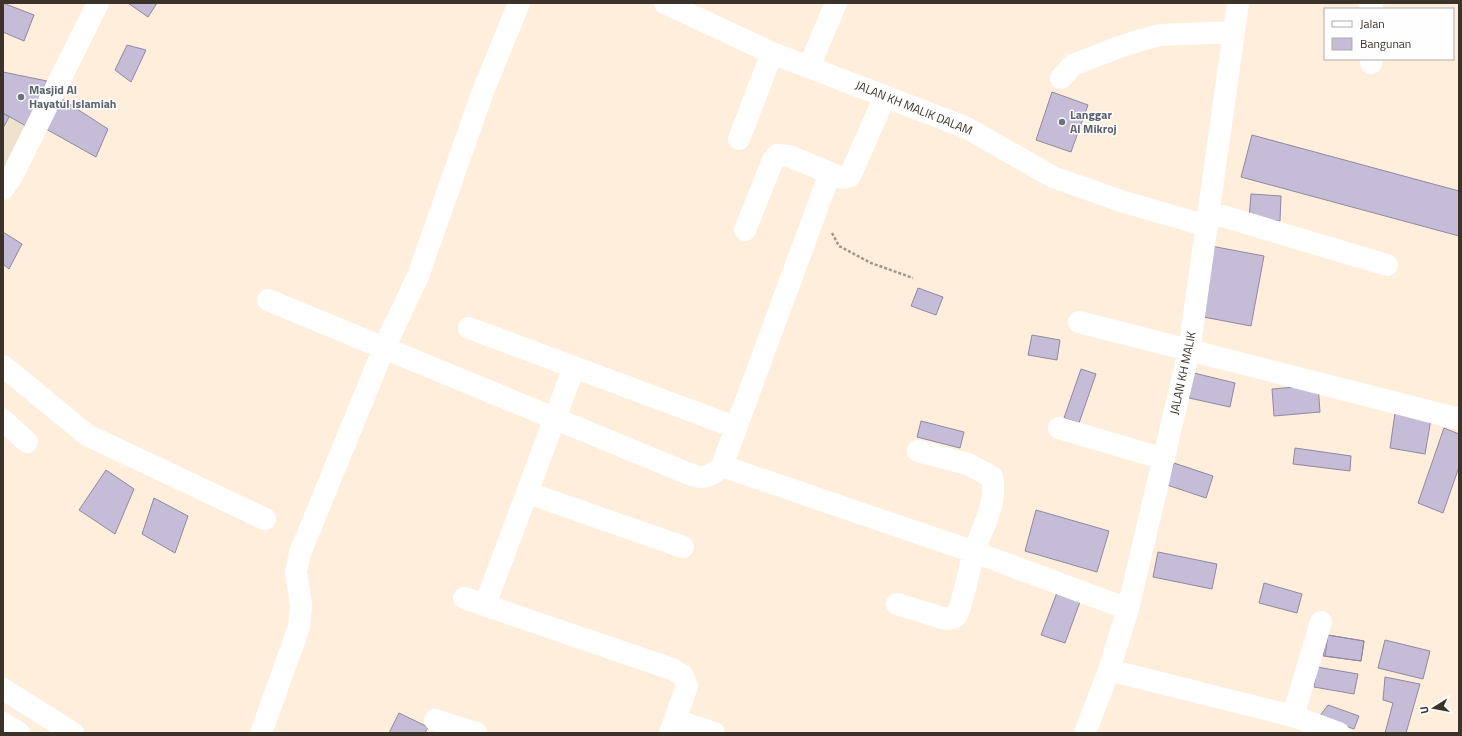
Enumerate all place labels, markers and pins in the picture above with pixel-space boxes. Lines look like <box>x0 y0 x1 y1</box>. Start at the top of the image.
place label: Masjid Al Hayatul Islamiah <box>29 80 117 113</box>
marker: Masjid Al Hayatul Islamiah <box>16 92 26 102</box>
place label: Langgar Al Mikroj <box>1070 105 1117 138</box>
marker: Langgar Al Mikroj <box>1057 117 1067 127</box>

